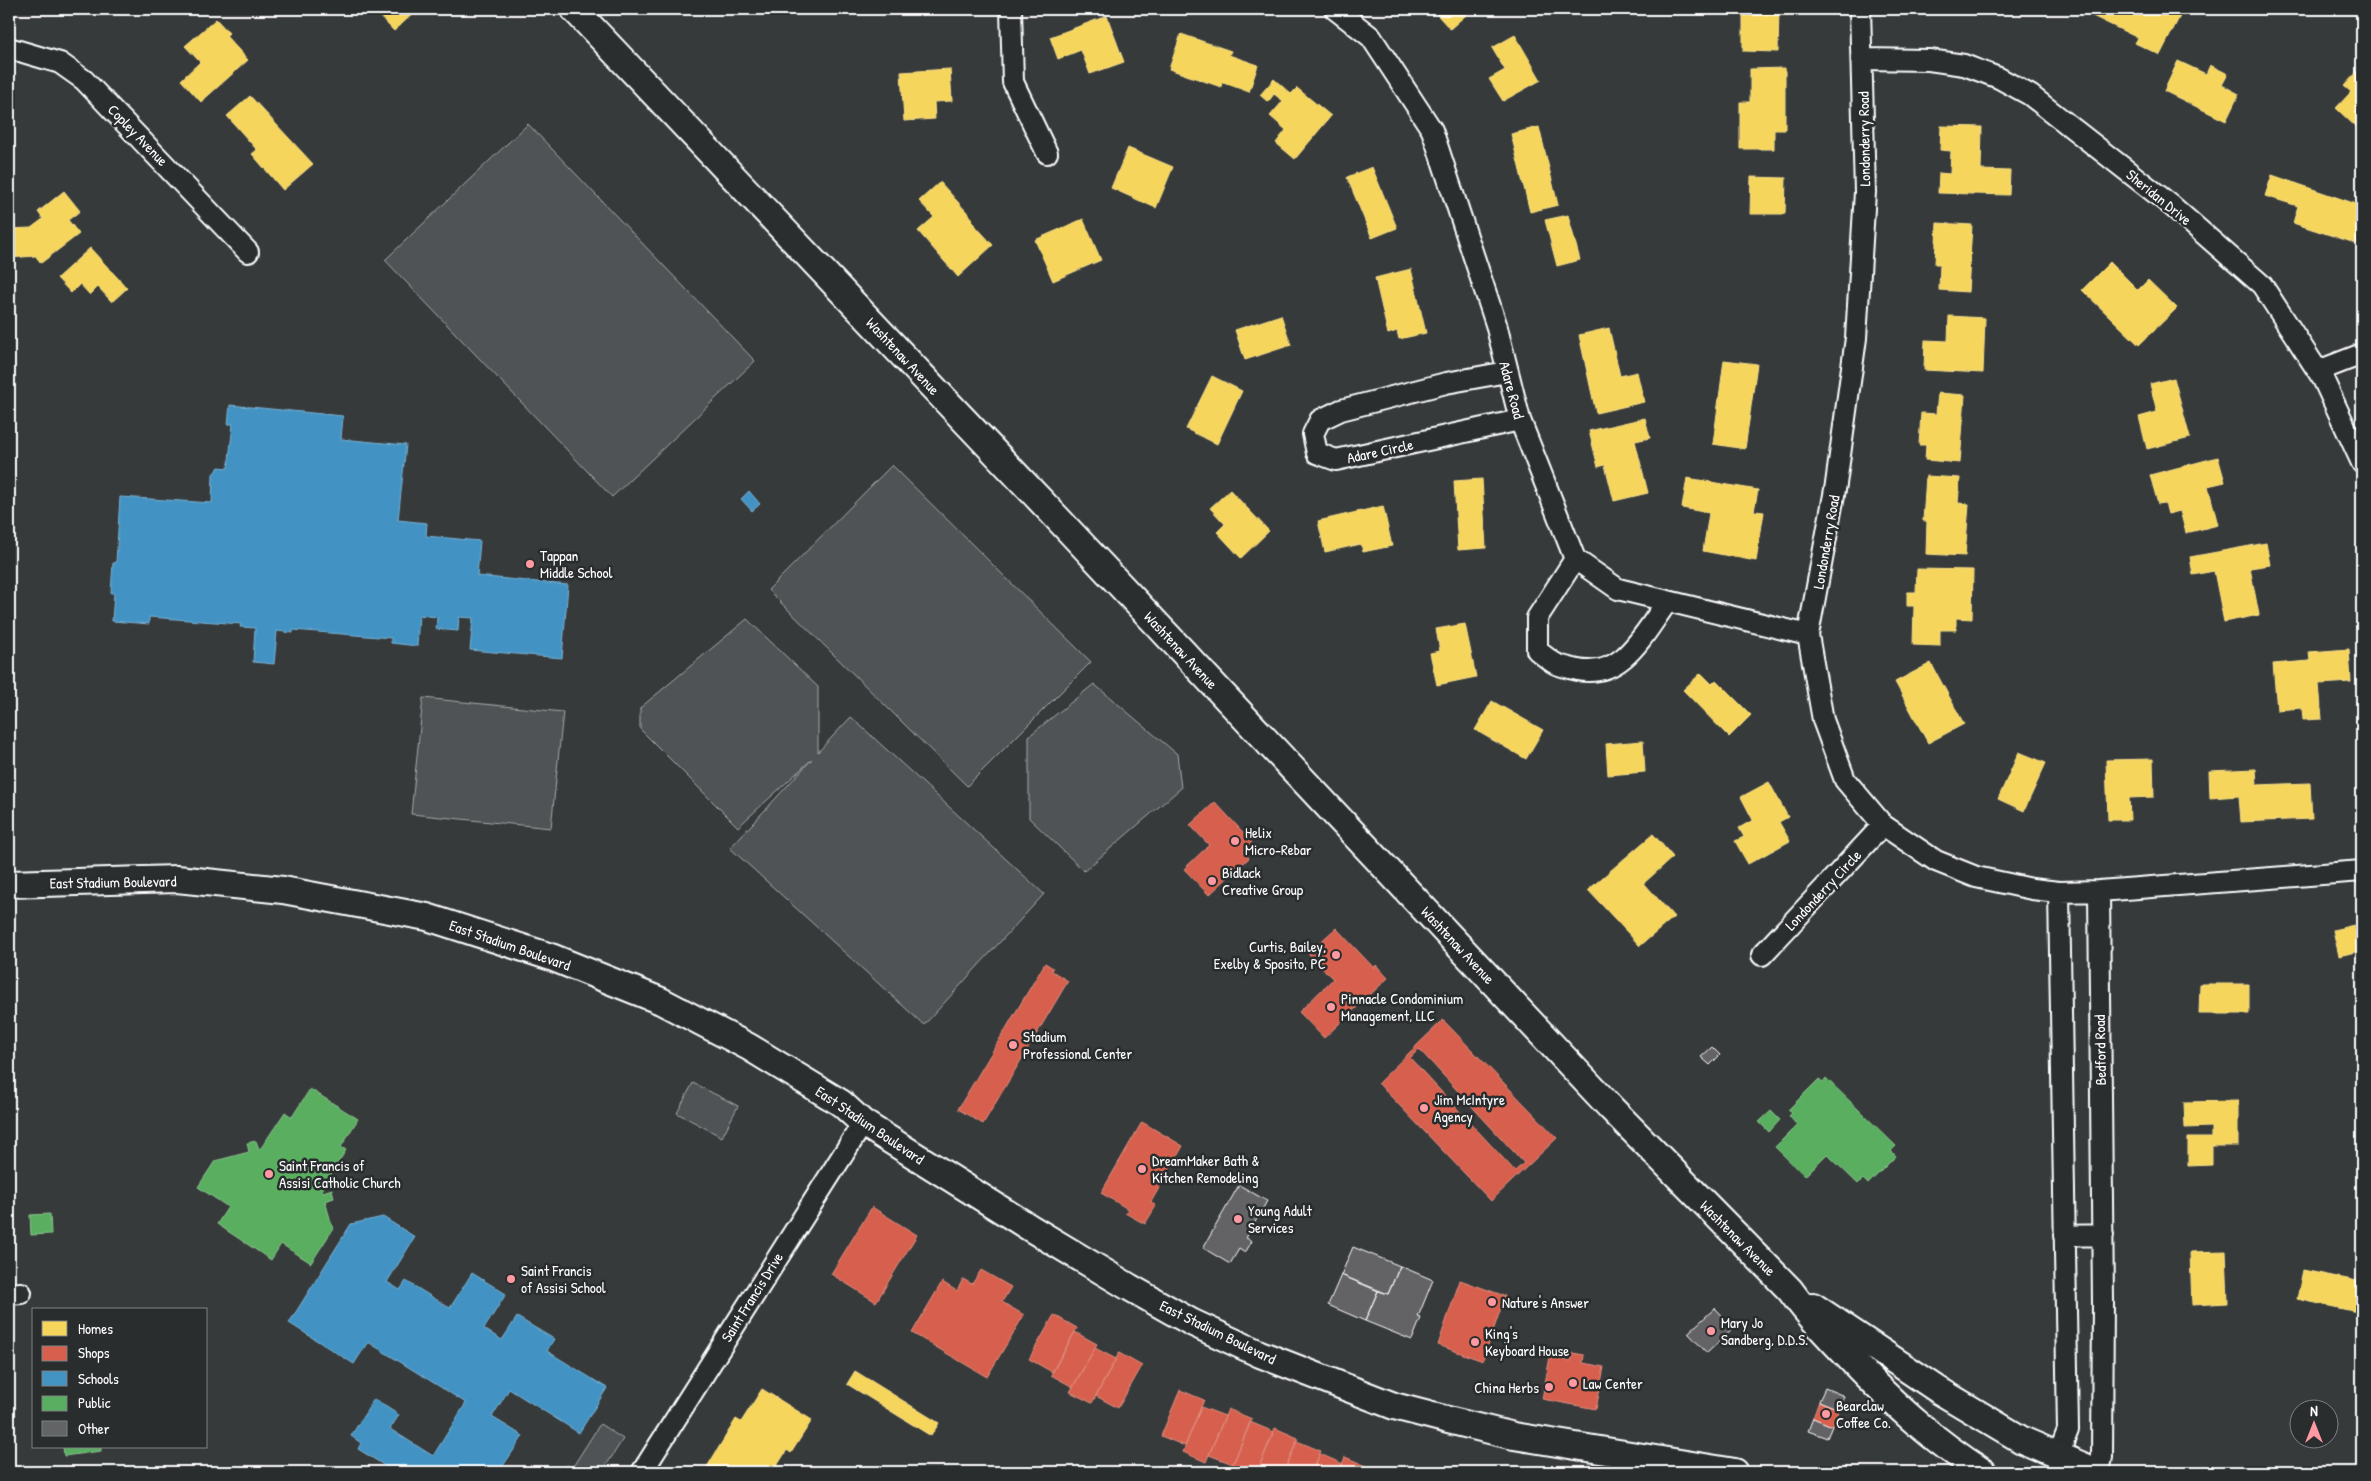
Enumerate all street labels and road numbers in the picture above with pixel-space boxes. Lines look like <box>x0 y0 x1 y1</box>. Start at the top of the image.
street label: Londonderry Road <box>1853 91 1875 187</box>
street label: Copley Avenue <box>103 99 173 171</box>
street label: Sheridan Drive <box>2122 164 2196 230</box>
street label: Washtenaw Avenue <box>861 312 945 400</box>
street label: Adare Road <box>1494 359 1530 421</box>
street label: Adare Circle <box>1345 434 1415 468</box>
street label: Londonderry Road <box>1807 493 1845 591</box>
street label: Washtenaw Avenue <box>1139 606 1223 694</box>
street label: Londonderry Circle <box>1780 845 1866 935</box>
street label: East Stadium Boulevard <box>49 870 177 894</box>
street label: Washtenaw Avenue <box>1416 901 1500 989</box>
street label: East Stadium Boulevard <box>447 914 574 976</box>
street label: Bedford Road <box>2089 1014 2111 1085</box>
street label: East Stadium Boulevard <box>812 1081 929 1169</box>
street label: Washtenaw Avenue <box>1695 1195 1781 1281</box>
street label: Saint Francis Drive <box>716 1248 788 1346</box>
street label: East Stadium Boulevard <box>1156 1295 1280 1369</box>

